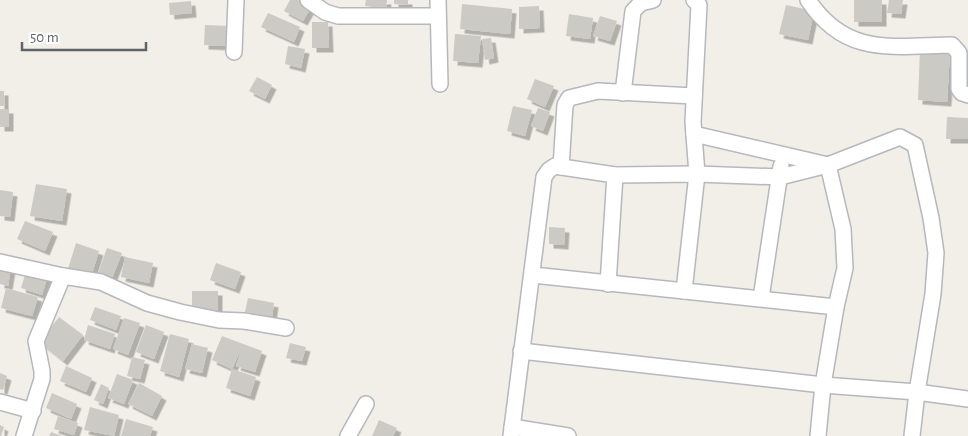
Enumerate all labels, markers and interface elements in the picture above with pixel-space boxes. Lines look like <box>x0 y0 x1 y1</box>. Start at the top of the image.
scale bar <box>22 20 146 52</box>
text: 50 m <box>30 30 59 45</box>

